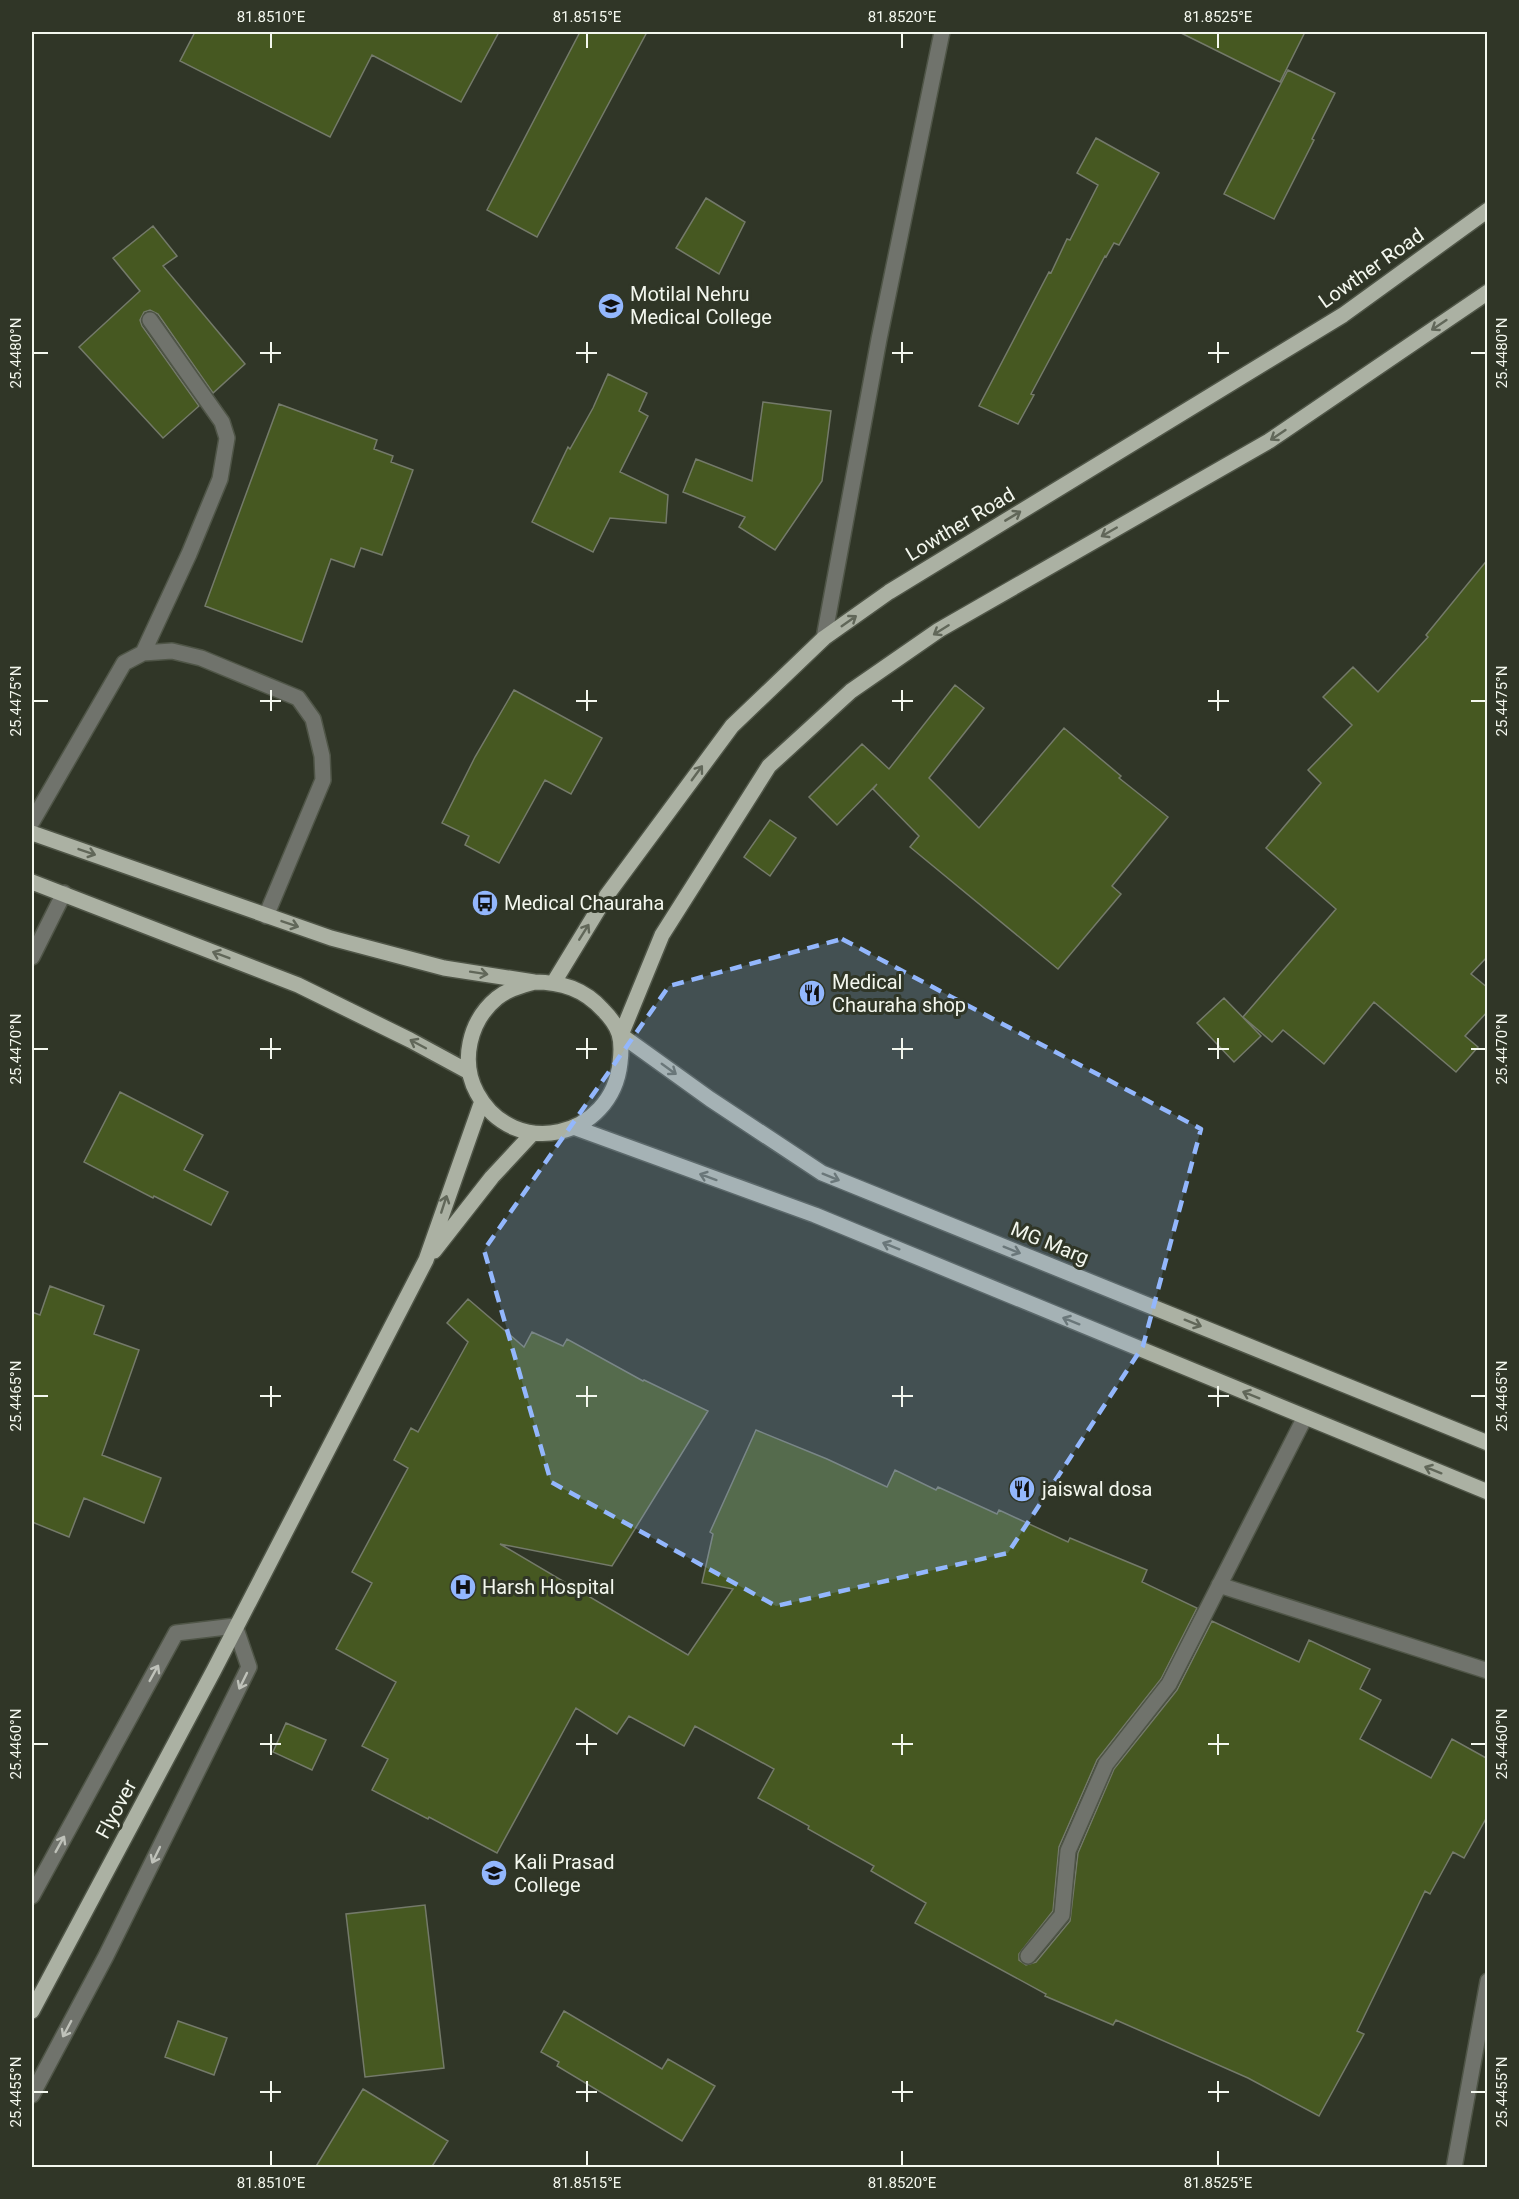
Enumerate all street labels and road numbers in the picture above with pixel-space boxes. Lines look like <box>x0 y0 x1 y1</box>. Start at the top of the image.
street label: Lowther Road <box>1314 223 1428 313</box>
street label: Lowther Road <box>901 482 1019 566</box>
street label: MG Marg <box>1007 1216 1093 1270</box>
street label: Flyover <box>91 1775 142 1843</box>

